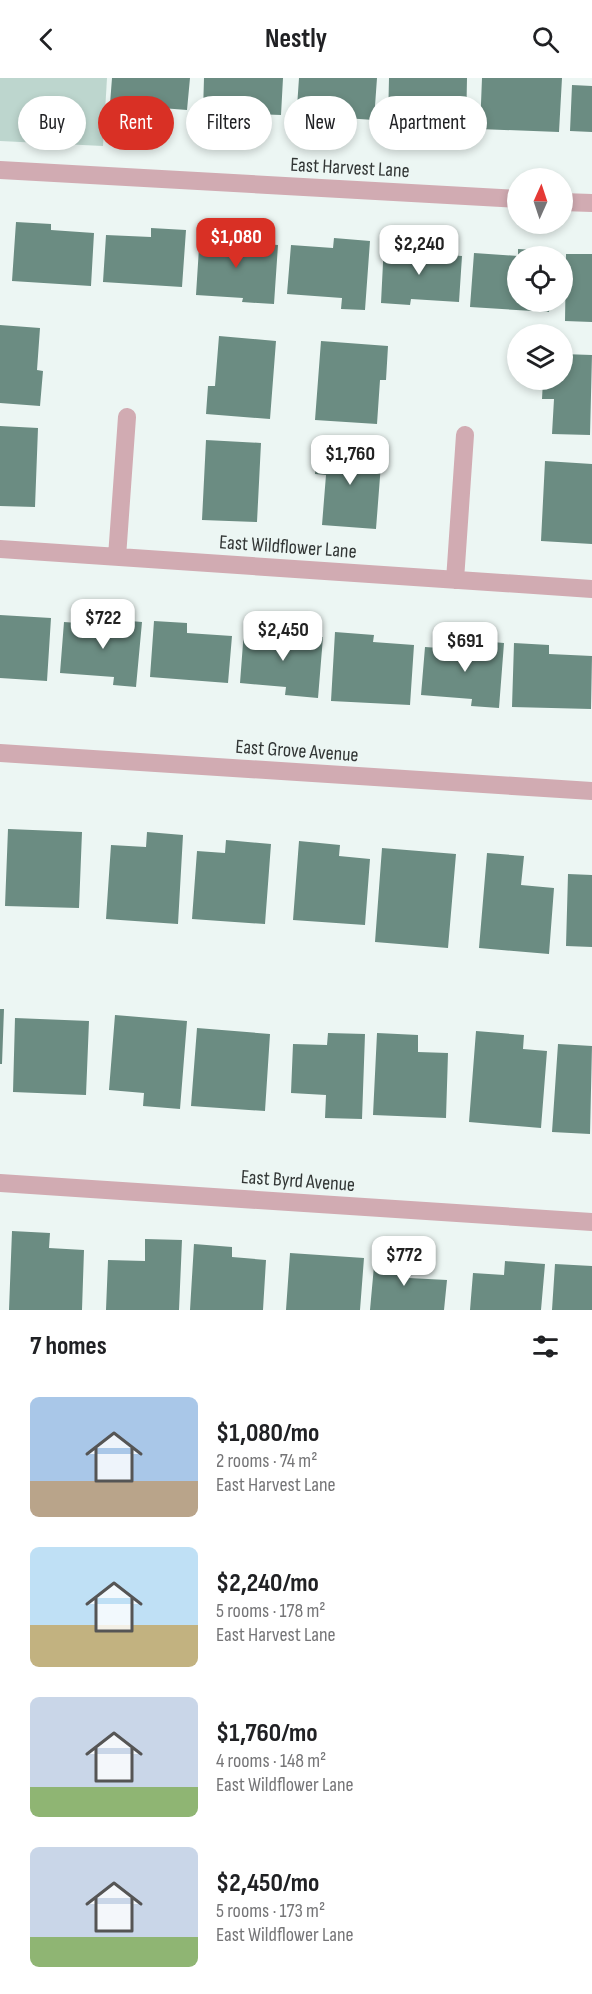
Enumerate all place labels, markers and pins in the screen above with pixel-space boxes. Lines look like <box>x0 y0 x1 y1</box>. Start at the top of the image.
pin: $1,080 <box>187 218 285 269</box>
pin: $2,240 <box>370 225 468 276</box>
pin: $1,760 <box>301 435 399 486</box>
pin: $722 <box>67 599 139 650</box>
pin: $2,450 <box>234 611 332 662</box>
pin: $691 <box>429 622 501 673</box>
pin: $772 <box>368 1236 440 1287</box>

